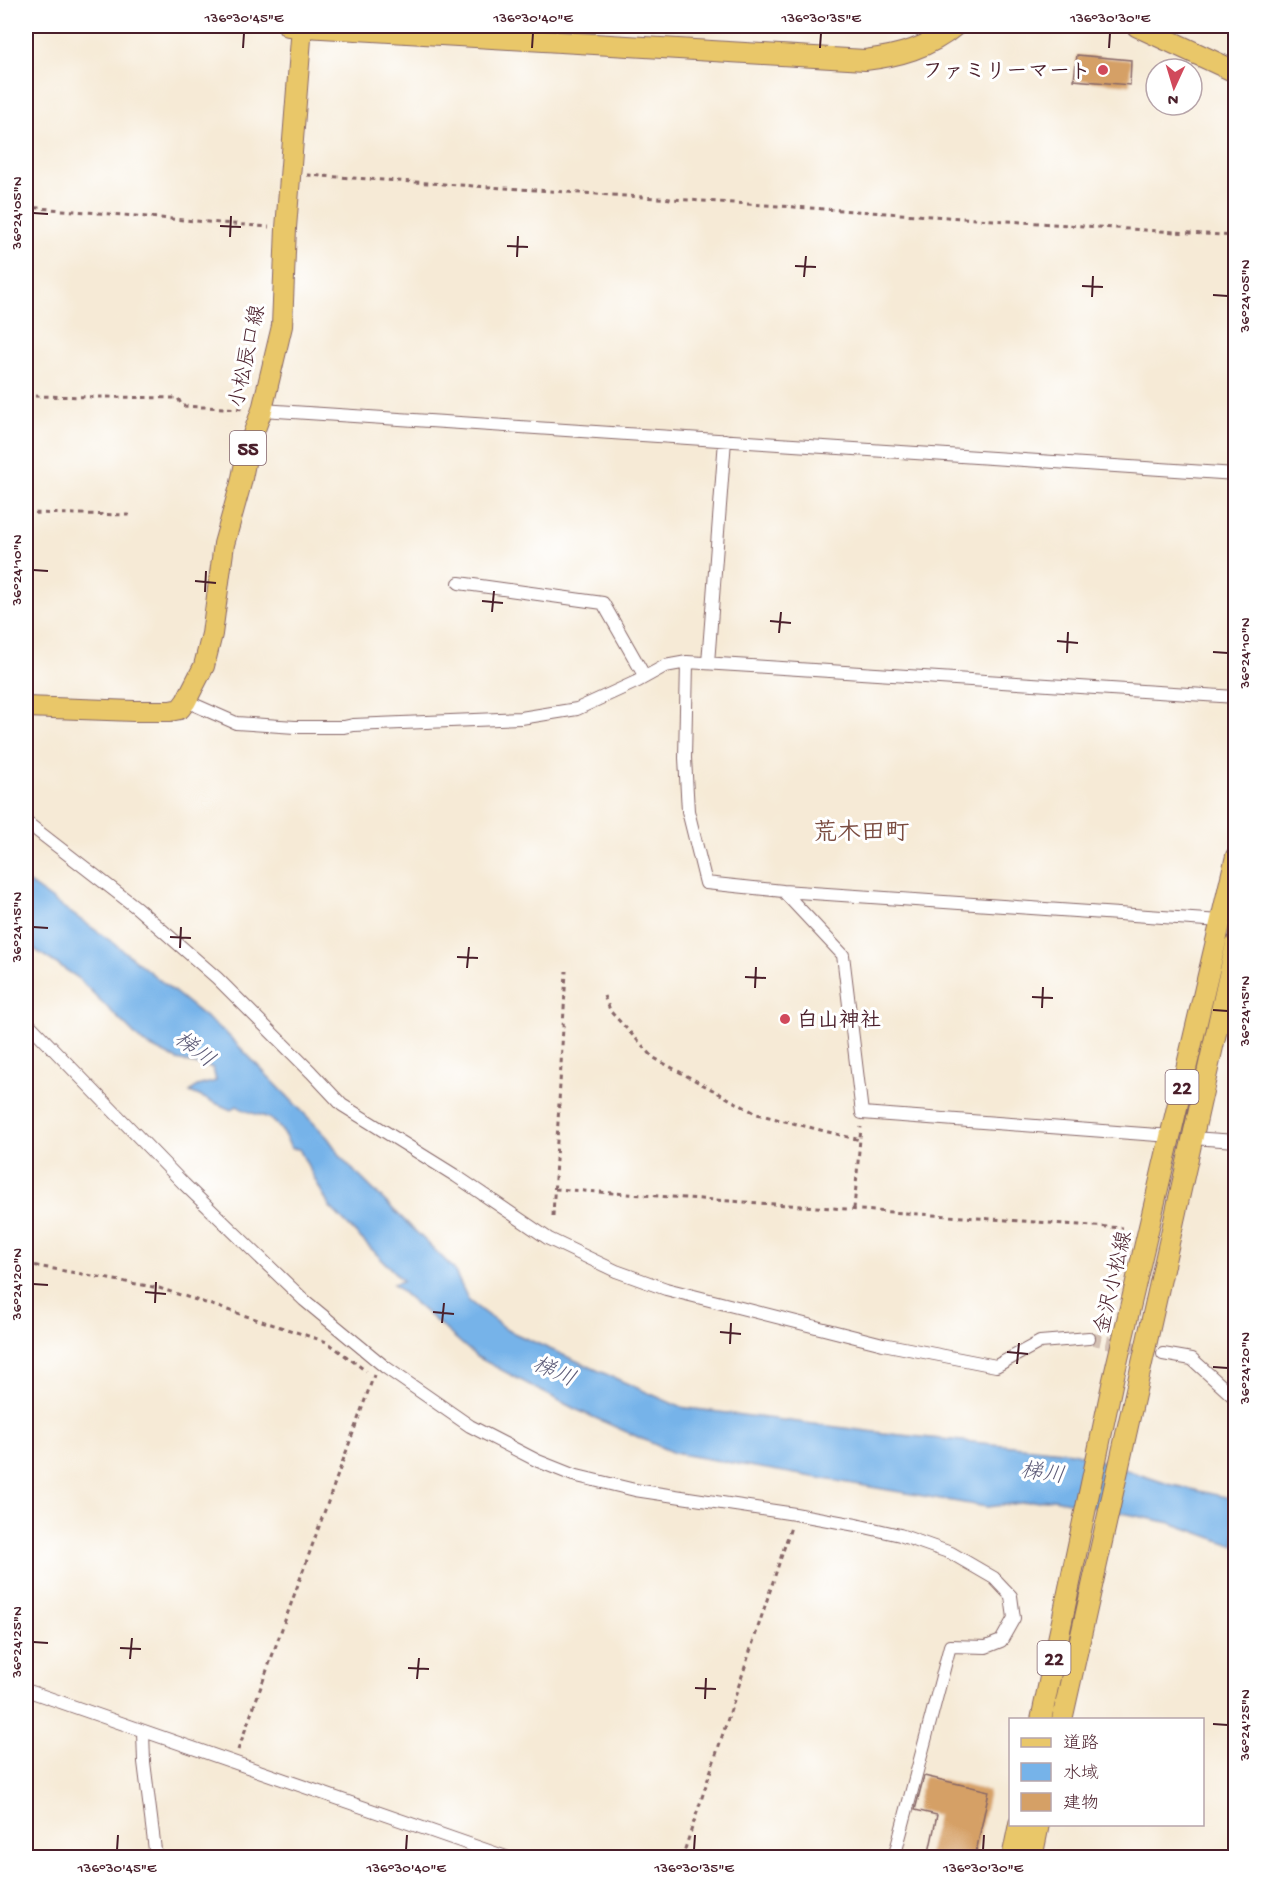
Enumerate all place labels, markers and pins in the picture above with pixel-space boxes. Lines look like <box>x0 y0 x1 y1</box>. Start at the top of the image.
place label: ファミリーマート <box>922 61 1091 86</box>
marker: ファミリーマート <box>1096 63 1110 77</box>
place label: 白山神社 <box>797 1008 881 1035</box>
marker: 白山神社 <box>778 1012 792 1026</box>

